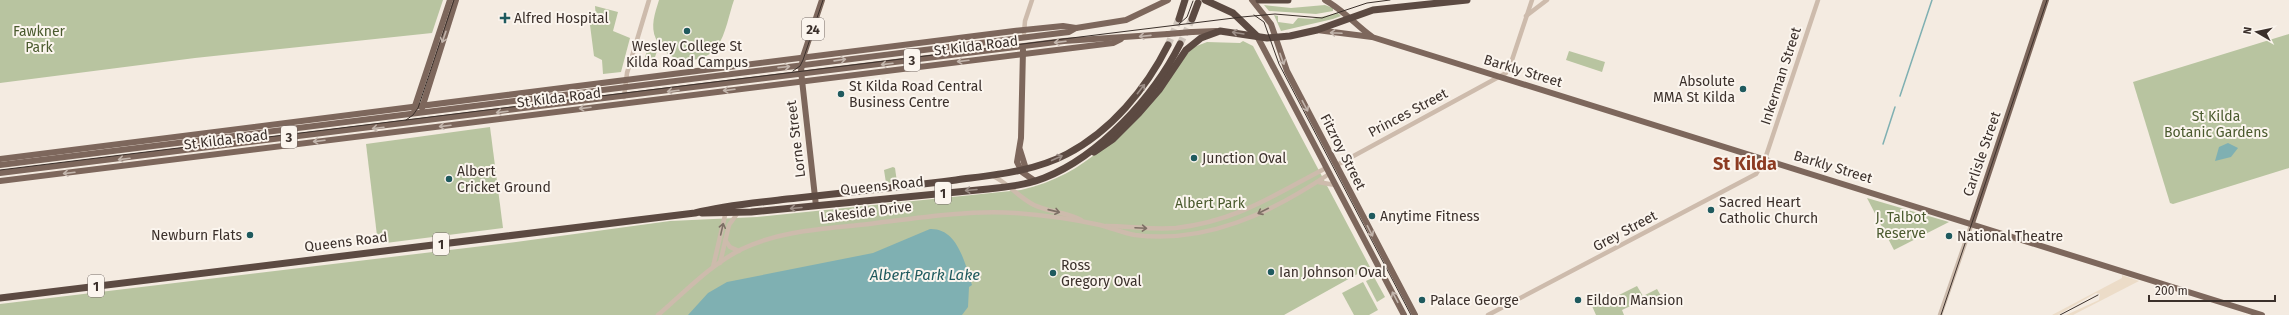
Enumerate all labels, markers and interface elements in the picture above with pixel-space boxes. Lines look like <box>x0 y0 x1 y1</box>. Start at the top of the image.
place label: Alfred Hospital <box>514 10 609 27</box>
marker: Alfred Hospital <box>499 12 511 24</box>
north arrow <box>2237 12 2277 52</box>
road number: 24 <box>802 18 824 40</box>
park label: Fawkner Park <box>13 23 66 56</box>
street label: Inkerman Street <box>1757 24 1805 127</box>
marker: Wesley College St Kilda Road Campus <box>682 26 692 36</box>
text: N <box>2241 26 2255 35</box>
one-way arrow <box>1232 28 1245 36</box>
one-way arrow <box>440 30 447 43</box>
one-way arrow <box>1330 30 1343 37</box>
street label: St Kilda Road <box>933 32 1019 60</box>
one-way arrow <box>1138 33 1151 40</box>
place label: Wesley College St Kilda Road Campus <box>626 38 749 71</box>
one-way arrow <box>1054 38 1067 46</box>
road number: 3 <box>904 49 920 71</box>
street label: Barkly Street <box>1482 51 1565 91</box>
one-way arrow <box>1279 52 1287 64</box>
one-way arrow <box>834 56 847 64</box>
one-way arrow <box>957 57 970 65</box>
one-way arrow <box>881 60 894 68</box>
one-way arrow <box>777 63 790 71</box>
place label: Absolute MMA St Kilda <box>1653 73 1735 106</box>
place label: St Kilda Road Central Business Centre <box>849 78 982 111</box>
one-way arrow <box>1137 83 1145 94</box>
street label: St Kilda Road <box>516 84 602 112</box>
street label: Princes Street <box>1365 84 1452 141</box>
marker: Absolute MMA St Kilda <box>1738 84 1748 94</box>
one-way arrow <box>723 86 736 94</box>
one-way arrow <box>667 87 680 95</box>
marker: St Kilda Road Central Business Centre <box>836 89 846 99</box>
street label: Lorne Street <box>783 98 809 179</box>
one-way arrow <box>1302 100 1310 112</box>
one-way arrow <box>579 104 592 112</box>
one-way arrow <box>496 108 509 116</box>
street label: Carlisle Street <box>1960 108 2005 199</box>
park label: St Kilda Botanic Gardens <box>2164 108 2268 141</box>
street label: Fitzroy Street <box>1317 111 1370 194</box>
one-way arrow <box>439 122 452 130</box>
one-way arrow <box>372 124 385 132</box>
street label: St Kilda Road <box>183 126 269 154</box>
road number: 3 <box>281 126 297 148</box>
one-way arrow <box>313 138 326 145</box>
street label: Barkly Street <box>1792 147 1875 187</box>
place label: Junction Oval <box>1202 150 1286 167</box>
marker: Junction Oval <box>1189 153 1199 163</box>
district label: St Kilda <box>1713 153 1777 175</box>
one-way arrow <box>1051 154 1063 162</box>
one-way arrow <box>117 155 130 162</box>
place label: Albert Cricket Ground <box>457 163 551 196</box>
one-way arrow <box>63 169 76 177</box>
street label: Queens Road <box>839 173 925 199</box>
marker: Albert Cricket Ground <box>444 174 454 184</box>
road number: 1 <box>935 182 951 204</box>
one-way arrow <box>965 187 978 194</box>
place label: Sacred Heart Catholic Church <box>1719 194 1818 227</box>
park label: Albert Park <box>1175 195 1246 212</box>
street label: Lakeside Drive <box>819 198 913 226</box>
one-way arrow <box>790 205 803 212</box>
marker: Sacred Heart Catholic Church <box>1706 205 1716 215</box>
one-way arrow <box>1047 207 1060 215</box>
street label: Grey Street <box>1590 207 1661 255</box>
one-way arrow <box>1257 208 1269 215</box>
place label: Anytime Fitness <box>1380 208 1480 225</box>
park label: J. Talbot Reserve <box>1875 209 1927 242</box>
marker: Anytime Fitness <box>1367 211 1377 221</box>
one-way arrow <box>718 223 726 236</box>
one-way arrow <box>1134 224 1147 232</box>
one-way arrow <box>1367 224 1374 236</box>
place label: Newburn Flats <box>151 227 242 244</box>
street label: Queens Road <box>303 228 389 256</box>
place label: National Theatre <box>1957 228 2063 245</box>
marker: Newburn Flats <box>245 230 255 240</box>
marker: National Theatre <box>1944 231 1954 241</box>
road number: 1 <box>433 233 449 255</box>
place label: Ross Gregory Oval <box>1061 257 1142 290</box>
place label: Ian Johnson Oval <box>1279 264 1386 281</box>
water label: Albert Park Lake <box>869 266 980 284</box>
marker: Ian Johnson Oval <box>1266 267 1276 277</box>
marker: Ross Gregory Oval <box>1048 268 1058 278</box>
road number: 1 <box>88 275 104 297</box>
scale bar <box>2149 277 2275 303</box>
text: 200 m <box>2155 284 2188 298</box>
one-way arrow <box>1391 291 1398 303</box>
place label: Palace George <box>1430 292 1519 309</box>
place label: Eildon Mansion <box>1586 292 1684 309</box>
marker: Palace George <box>1417 295 1427 305</box>
marker: Eildon Mansion <box>1573 295 1583 305</box>

